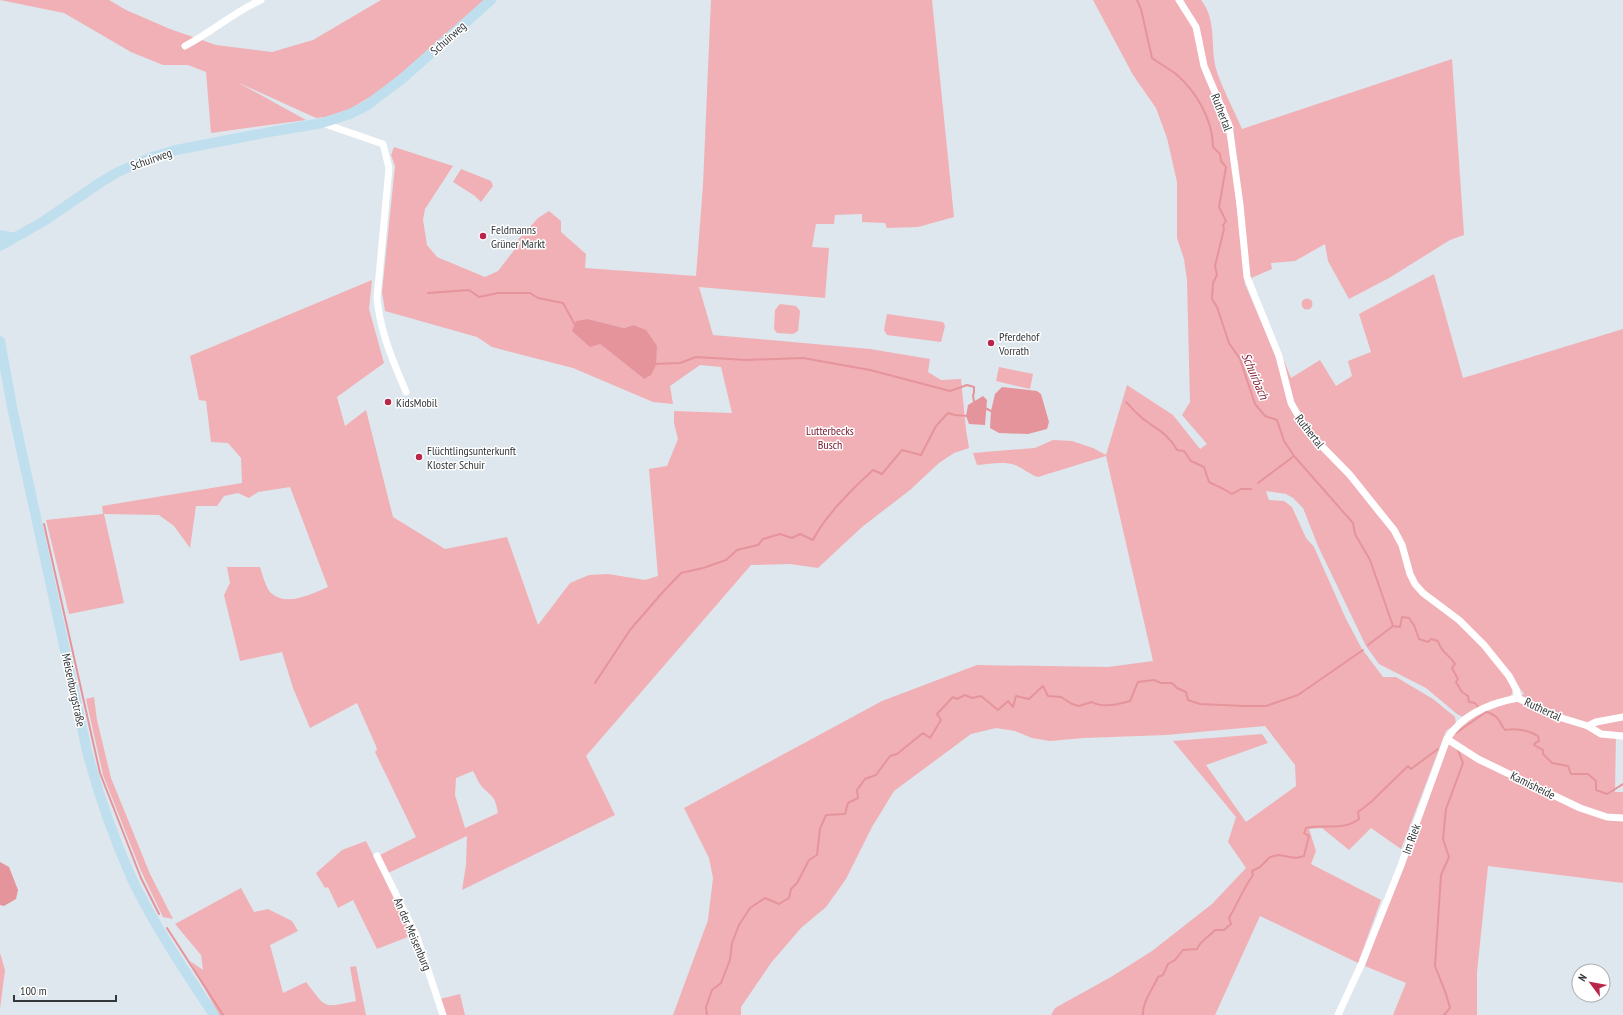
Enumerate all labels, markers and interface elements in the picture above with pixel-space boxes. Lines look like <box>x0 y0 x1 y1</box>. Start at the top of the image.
street label: Schuirweg <box>427 18 469 58</box>
street label: Ruthertal <box>1208 91 1236 133</box>
street label: Schuirweg <box>128 145 174 173</box>
place label: Feldmanns Grüner Markt <box>491 222 546 251</box>
marker: Feldmanns Grüner Markt <box>478 231 488 241</box>
place label: Pferdehof Vorrath <box>998 329 1040 358</box>
marker: Pferdehof Vorrath <box>986 338 996 348</box>
water label: Schuirbach <box>1238 350 1273 403</box>
place label: KidsMobil <box>396 395 437 410</box>
marker: KidsMobil <box>383 397 393 407</box>
street label: Ruthertal <box>1292 411 1328 451</box>
park label: Lutterbecks Busch <box>806 423 854 452</box>
place label: Flüchtlingsunterkunft Kloster Schuir <box>427 443 517 472</box>
marker: Flüchtlingsunterkunft Kloster Schuir <box>414 452 424 462</box>
street label: Meisenburgstraße <box>59 652 89 728</box>
street label: Ruthertal <box>1522 694 1564 724</box>
street label: Kamisheide <box>1508 768 1558 802</box>
street label: Im Riek <box>1399 821 1423 856</box>
street label: An der Meisenburg <box>391 895 435 973</box>
north arrow <box>1571 963 1611 1003</box>
text: N <box>1575 971 1590 984</box>
scale bar <box>14 977 116 1003</box>
text: 100 m <box>20 983 47 998</box>

